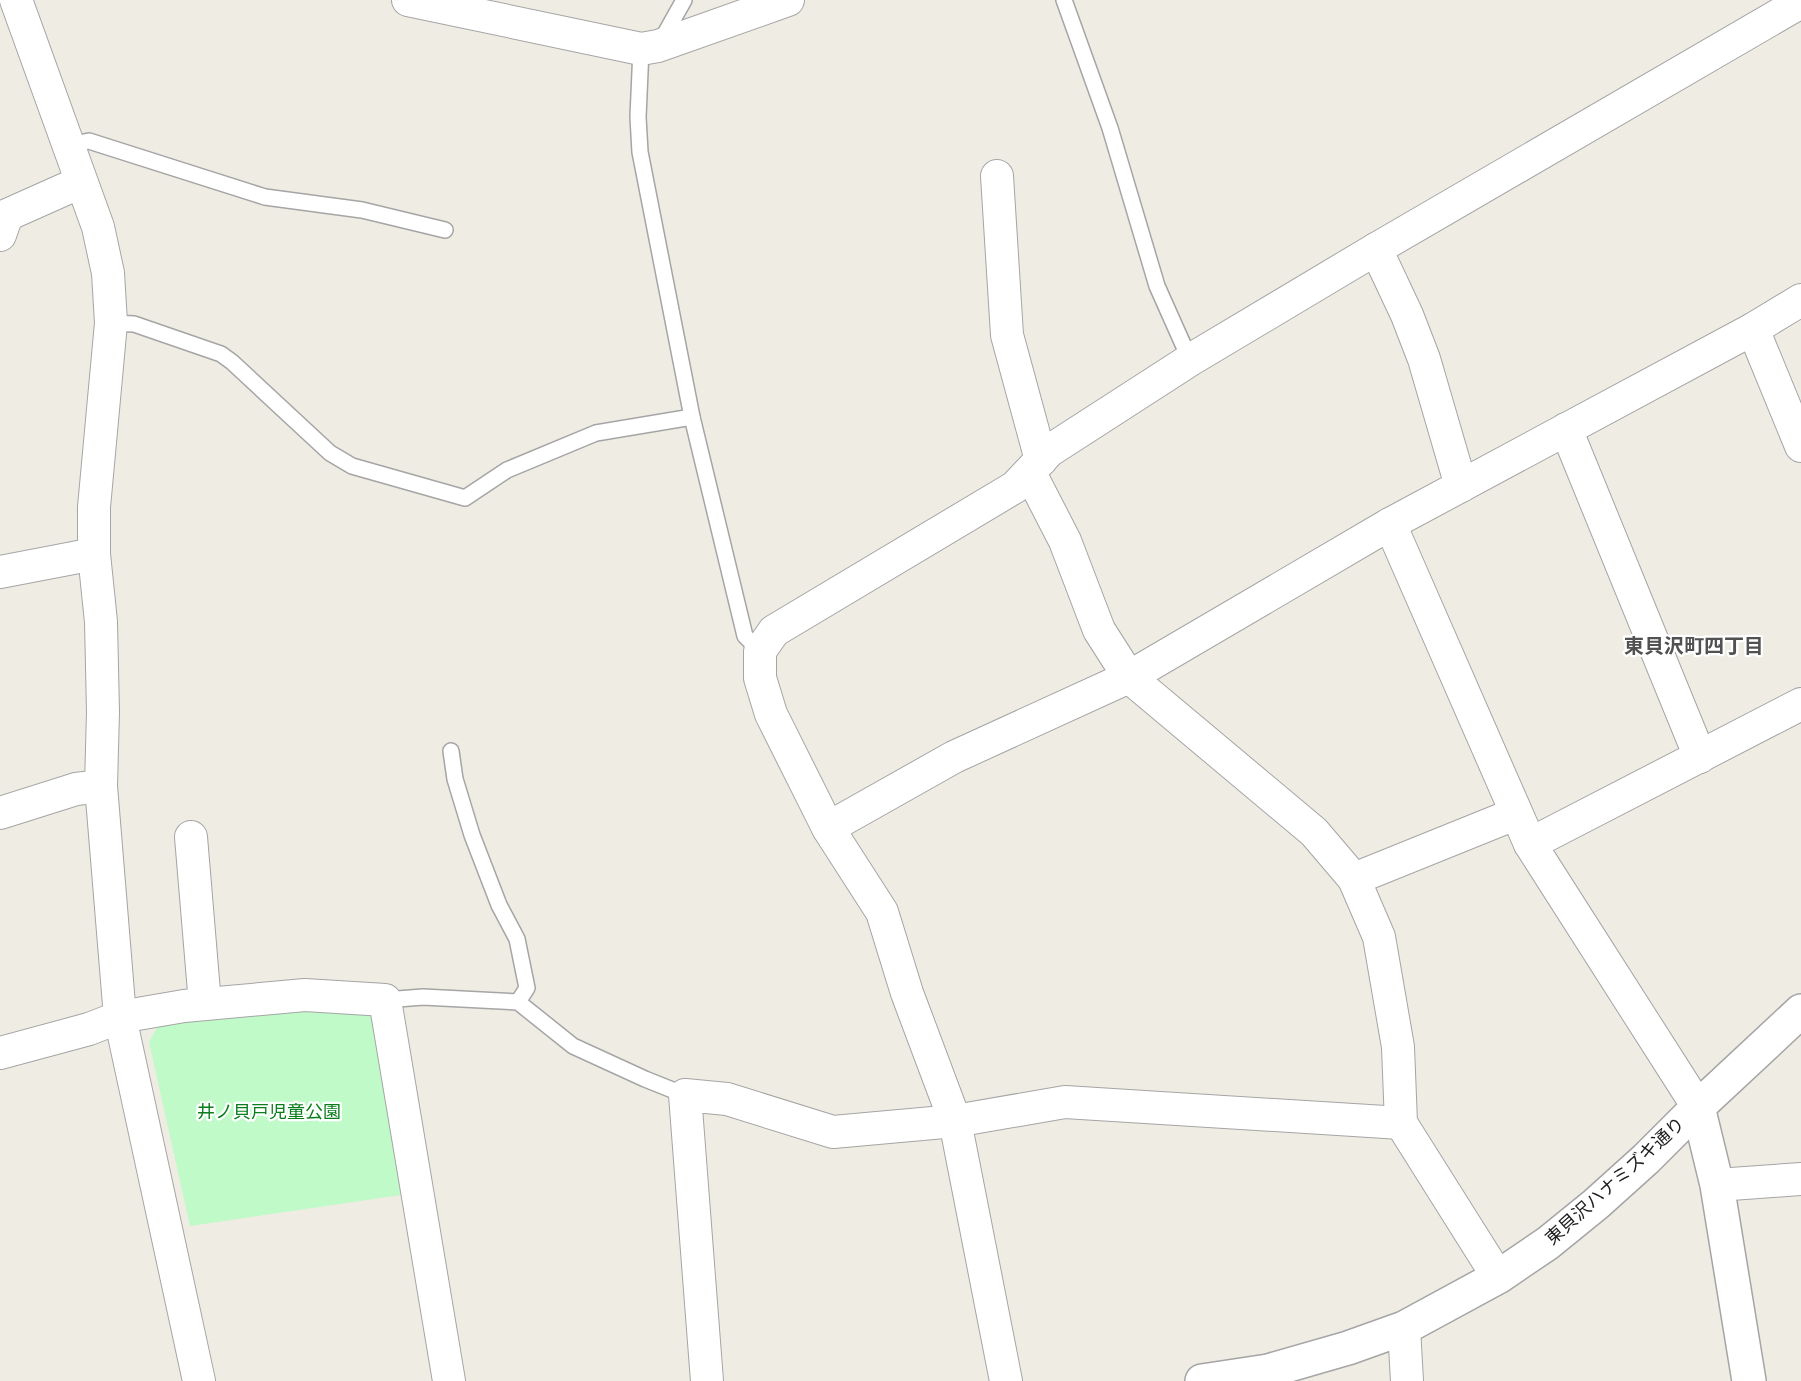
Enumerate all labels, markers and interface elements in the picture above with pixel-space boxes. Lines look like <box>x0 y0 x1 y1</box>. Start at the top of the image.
district label: 東貝沢町四丁目 <box>1624 635 1764 659</box>
park label: 井ノ貝戸児童公園 <box>197 1101 341 1123</box>
street label: 東貝沢ハナミズキ通り <box>1541 1113 1689 1249</box>

